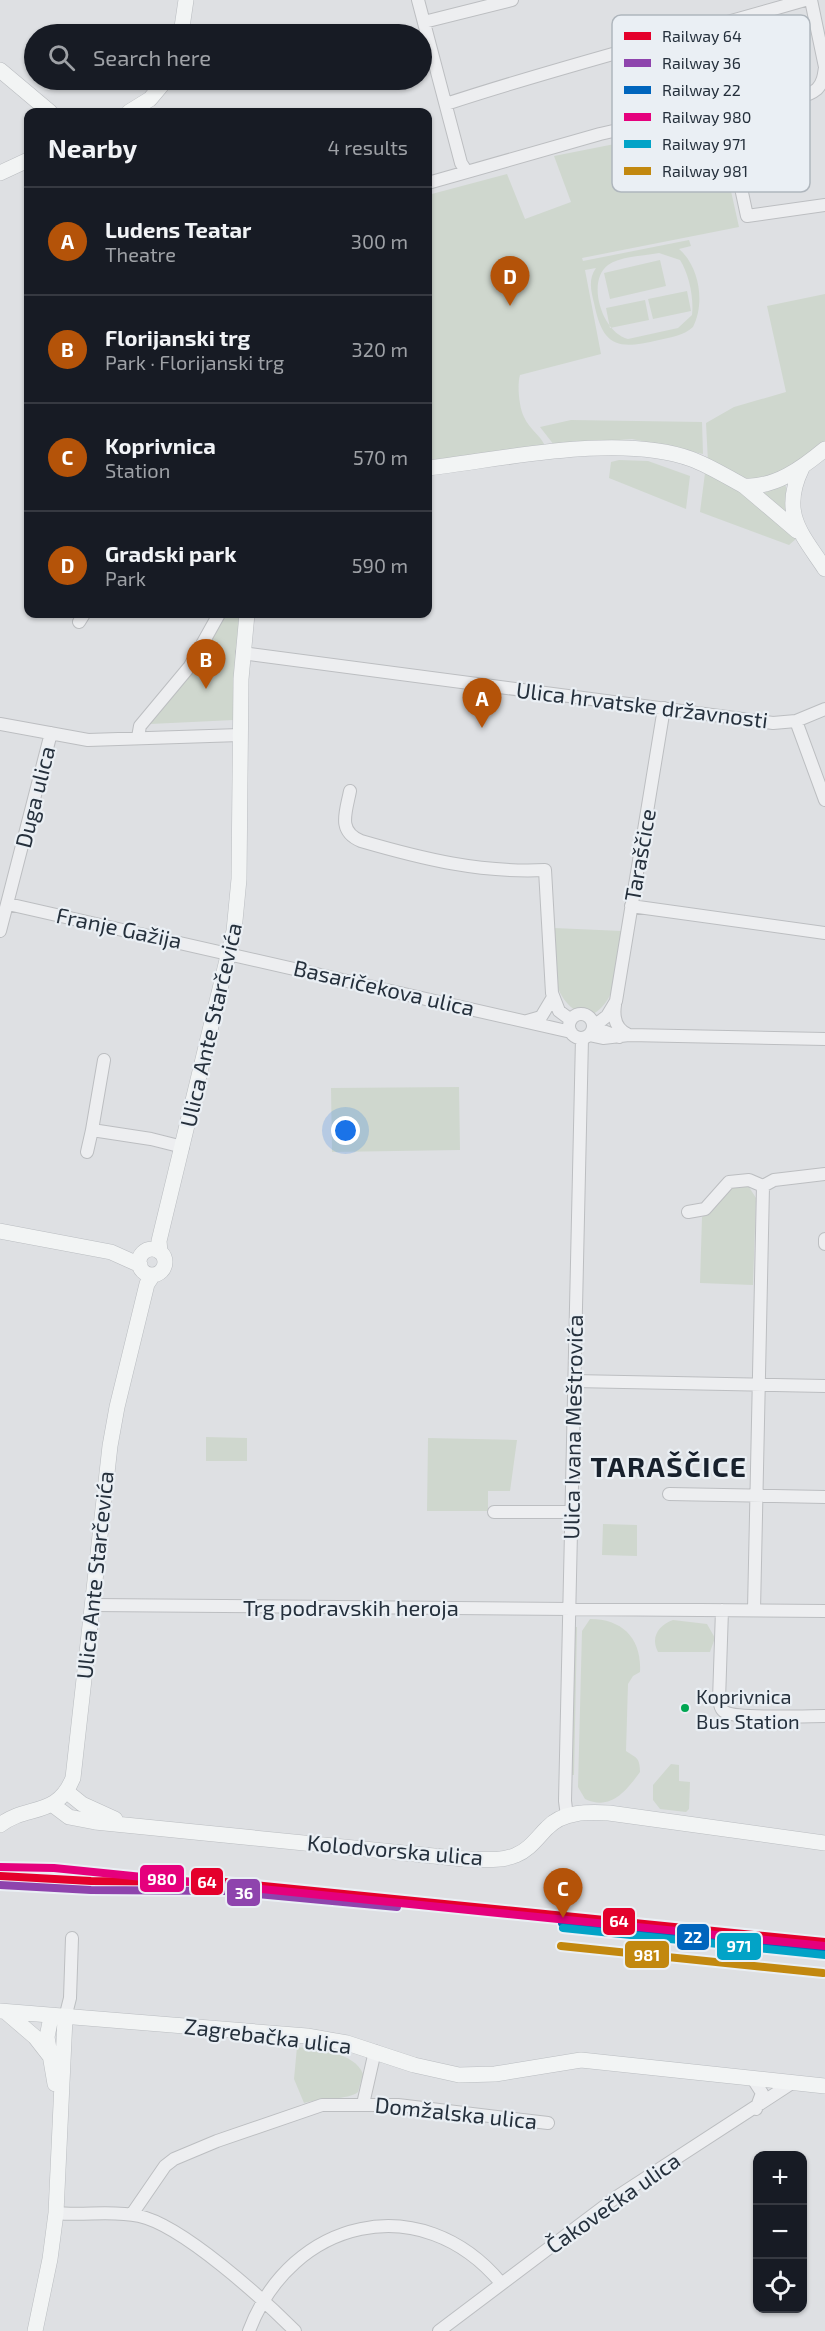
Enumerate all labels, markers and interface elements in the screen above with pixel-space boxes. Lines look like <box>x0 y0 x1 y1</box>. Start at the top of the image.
legend <box>612 15 810 192</box>
search box <box>24 24 432 90</box>
text: Railway 64 <box>662 26 742 45</box>
icon: search <box>45 41 78 74</box>
text: Search here <box>93 44 211 70</box>
text: Railway 36 <box>662 53 741 72</box>
text: Railway 22 <box>662 80 741 99</box>
text: Railway 980 <box>662 107 751 126</box>
text: Nearby <box>48 132 137 163</box>
text: Railway 971 <box>662 134 746 153</box>
text: 4 results <box>328 135 408 159</box>
text: Railway 981 <box>662 161 748 180</box>
text: Ludens Teatar <box>105 216 252 242</box>
text: A <box>61 229 74 253</box>
text: 300 m <box>351 229 408 253</box>
text: Theatre <box>105 242 176 266</box>
pin: D <box>490 256 530 306</box>
text: Florijanski trg <box>105 324 250 350</box>
text: B <box>61 337 74 361</box>
text: 320 m <box>352 337 408 361</box>
text: Park · Florijanski trg <box>105 350 284 374</box>
text: Koprivnica <box>105 432 216 458</box>
text: C <box>62 445 73 469</box>
text: 570 m <box>353 445 408 469</box>
text: Station <box>105 458 170 482</box>
text: Gradski park <box>105 540 237 566</box>
text: D <box>61 553 74 577</box>
text: 590 m <box>352 553 408 577</box>
text: Park <box>105 566 146 590</box>
pin: B <box>186 640 226 689</box>
street label: Ulica hrvatske državnosti <box>515 676 769 732</box>
pin: A <box>462 678 502 728</box>
street label: Duga ulica <box>9 743 59 850</box>
street label: Taraščice <box>618 807 660 903</box>
street label: Franje Gažija <box>54 901 184 954</box>
street label: Ulica Ante Starčevića <box>174 920 246 1129</box>
street label: Basaričekova ulica <box>291 954 477 1020</box>
your location <box>331 1116 360 1145</box>
street label: Ulica Ivana Meštrovića <box>557 1314 587 1540</box>
district label: TARAŠČICE <box>590 1449 748 1483</box>
street label: Ulica Ante Starčevića <box>70 1470 118 1680</box>
street label: Trg podravskih heroja <box>243 1594 459 1621</box>
place label: Koprivnica Bus Station <box>696 1684 800 1733</box>
marker: Koprivnica Bus Station <box>679 1702 691 1714</box>
street label: Kolodvorska ulica <box>306 1828 484 1870</box>
line badge: 980 <box>139 1864 185 1893</box>
line badge: 64 <box>190 1867 224 1896</box>
pin: C <box>544 1868 582 1918</box>
text: 980 <box>147 1869 177 1888</box>
text: 64 <box>197 1872 217 1891</box>
line badge: 36 <box>226 1878 261 1907</box>
text: 36 <box>235 1883 253 1902</box>
line badge: 64 <box>602 1907 636 1936</box>
text: 64 <box>609 1911 629 1930</box>
line badge: 22 <box>676 1923 710 1951</box>
text: 22 <box>684 1927 702 1946</box>
line badge: 971 <box>716 1932 762 1961</box>
text: 971 <box>727 1936 751 1955</box>
line badge: 981 <box>624 1940 670 1969</box>
text: 981 <box>634 1945 660 1964</box>
street label: Zagrebačka ulica <box>183 2012 353 2058</box>
street label: Domžalska ulica <box>374 2091 538 2133</box>
street label: Čakovečka ulica <box>540 2146 684 2258</box>
map controls <box>753 2151 807 2313</box>
button: + <box>753 2151 807 2205</box>
button: − <box>753 2205 807 2259</box>
button: locate <box>753 2259 807 2313</box>

